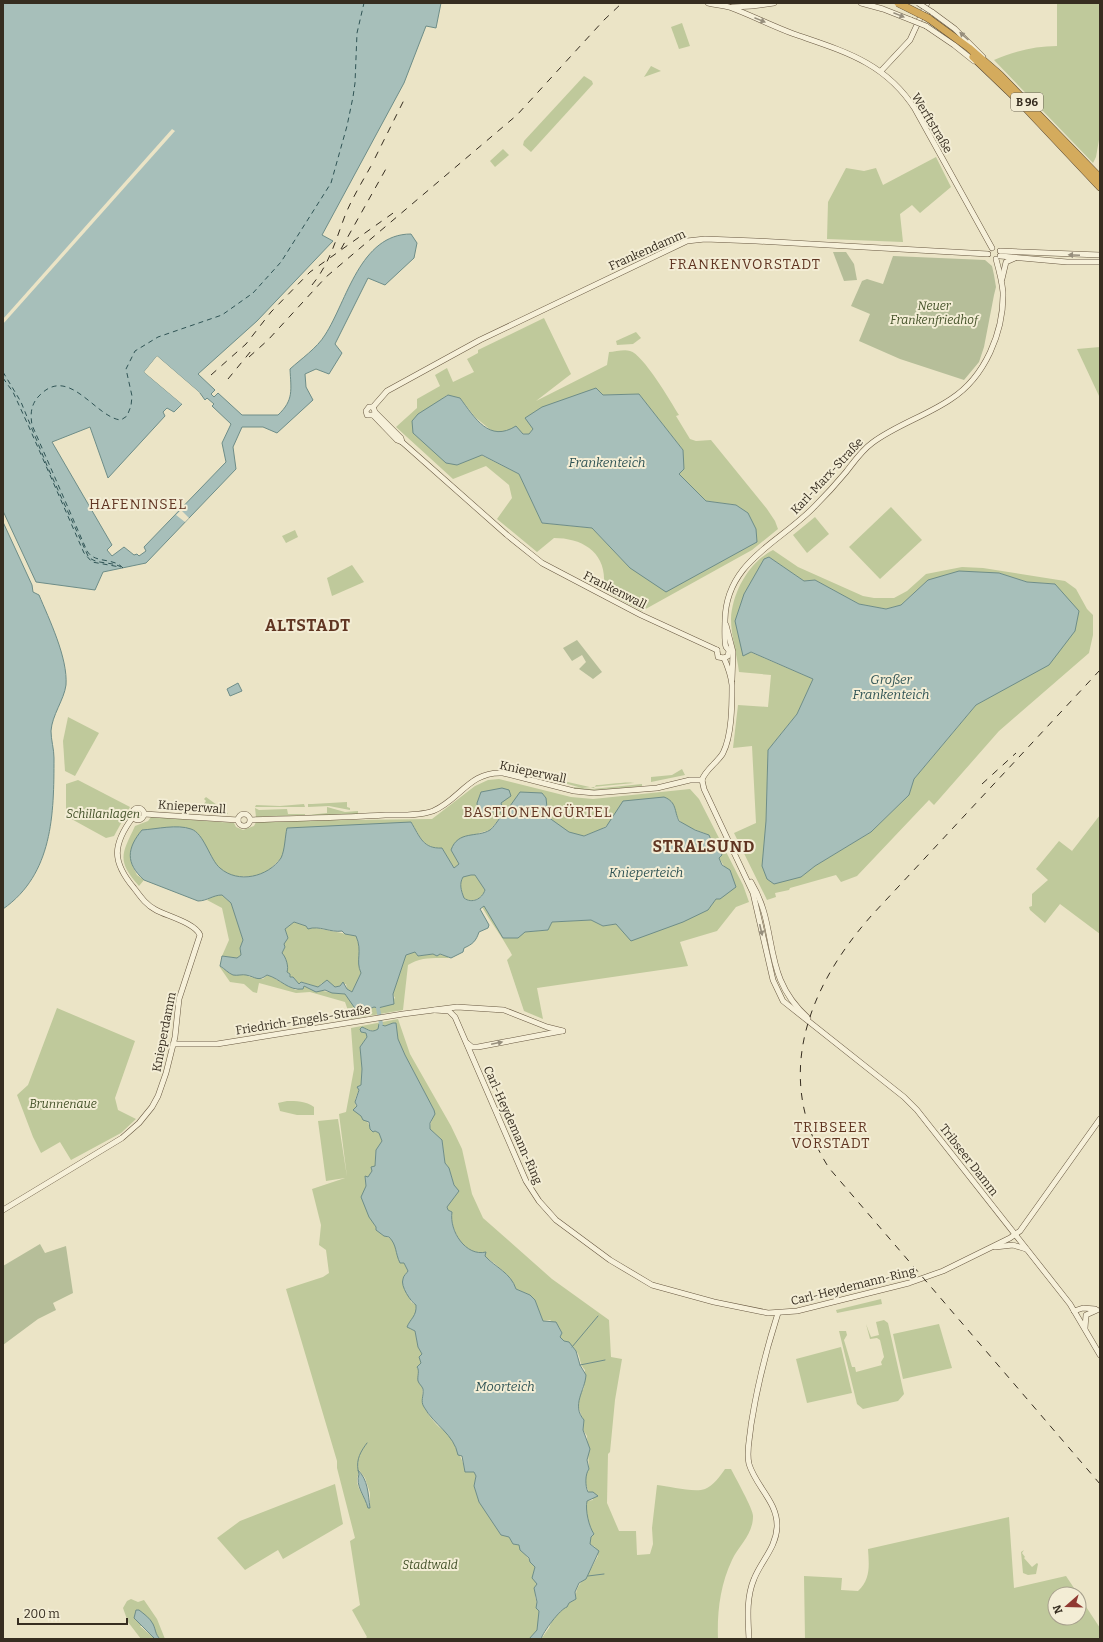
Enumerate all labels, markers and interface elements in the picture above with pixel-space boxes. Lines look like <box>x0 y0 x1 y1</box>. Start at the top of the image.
one-way arrow <box>894 12 906 18</box>
one-way arrow <box>755 17 766 23</box>
one-way arrow <box>959 32 969 41</box>
street label: Werftstraße <box>909 90 955 156</box>
road number: B 96 <box>1011 93 1043 111</box>
street label: Frankendamm <box>606 227 688 273</box>
one-way arrow <box>1068 251 1080 258</box>
district label: FRANKENVORSTADT <box>669 256 821 273</box>
park label: Neuer Frankenfriedhof <box>890 299 980 327</box>
street label: Karl-Marx-Straße <box>788 435 866 517</box>
water label: Frankenteich <box>569 455 645 470</box>
district label: HAFENINSEL <box>89 496 187 513</box>
street label: Frankenwall <box>581 568 649 612</box>
district label: ALTSTADT <box>265 616 351 635</box>
water label: Großer Frankenteich <box>853 672 929 702</box>
street label: Knieperwall <box>498 758 568 786</box>
street label: Knieperwall <box>158 798 227 816</box>
district label: BASTIONENGÜRTEL <box>464 804 612 821</box>
park label: Schillanlagen <box>66 807 140 821</box>
district label: STRALSUND <box>653 837 755 856</box>
water label: Knieperteich <box>609 865 683 880</box>
one-way arrow <box>759 924 765 937</box>
street label: Knieperdamm <box>149 990 179 1073</box>
street label: Friedrich-Engels-Straße <box>235 1002 371 1038</box>
one-way arrow <box>491 1040 503 1046</box>
street label: Carl-Heydemann-Ring <box>481 1064 546 1186</box>
park label: Brunnenaue <box>29 1097 97 1111</box>
district label: TRIBSEER VORSTADT <box>791 1119 871 1152</box>
street label: Tribseer Damm <box>937 1121 1002 1199</box>
street label: Carl-Heydemann-Ring <box>789 1264 917 1308</box>
water label: Moorteich <box>475 1379 535 1394</box>
park label: Stadtwald <box>402 1558 458 1572</box>
north arrow <box>1047 1586 1087 1626</box>
scale bar <box>18 1600 127 1626</box>
text: N <box>1050 1603 1066 1615</box>
text: 200 m <box>24 1607 60 1621</box>

